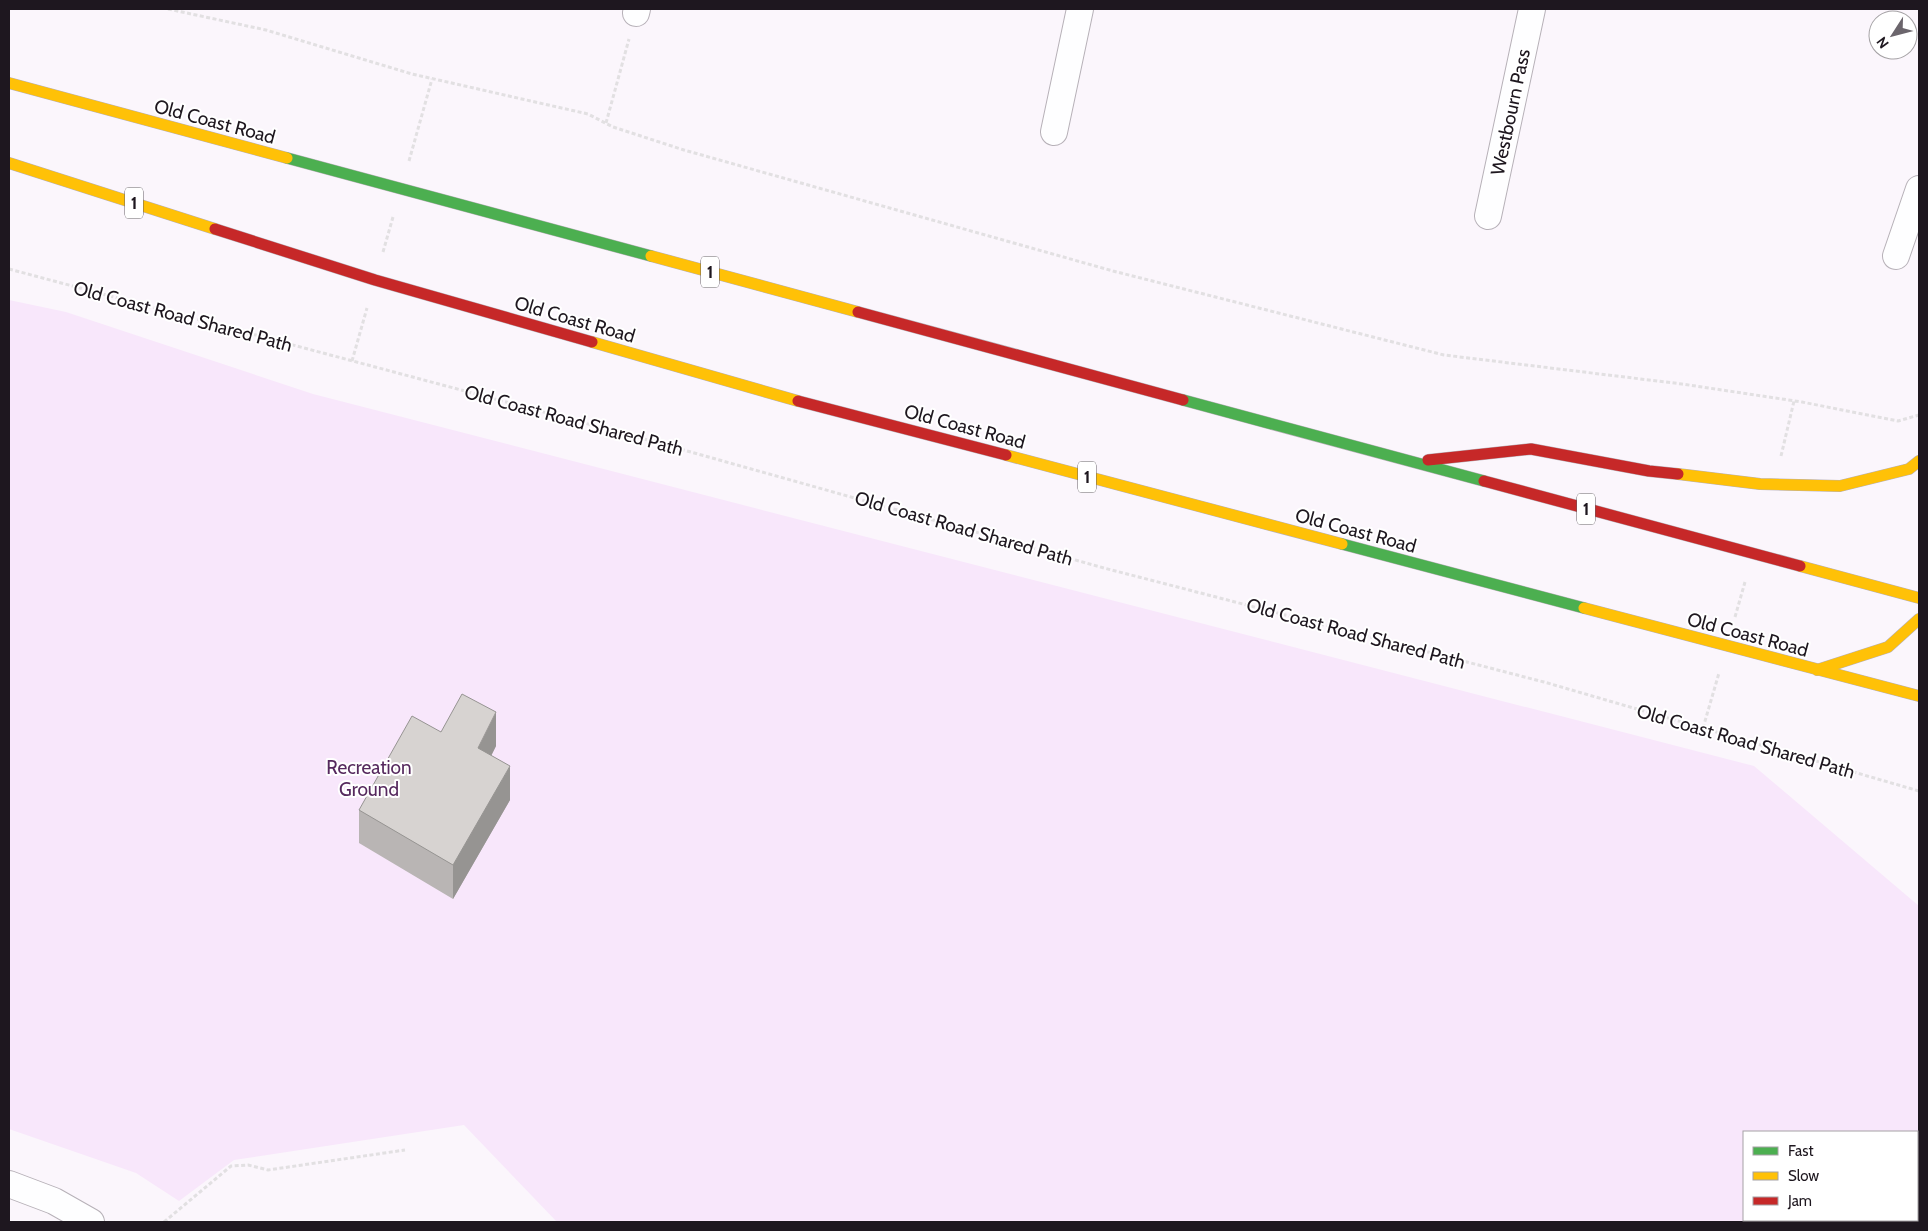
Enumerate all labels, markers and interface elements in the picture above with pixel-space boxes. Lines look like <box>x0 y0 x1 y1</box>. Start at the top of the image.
north arrow <box>1868 10 1918 60</box>
text: N <box>1872 33 1893 52</box>
street label: Westbourn Pass <box>1486 47 1535 177</box>
street label: Old Coast Road <box>152 94 278 149</box>
road number: 1 <box>125 188 143 218</box>
road number: 1 <box>701 256 719 288</box>
street label: Old Coast Road Shared Path <box>71 276 295 357</box>
street label: Old Coast Road <box>512 291 638 348</box>
street label: Old Coast Road Shared Path <box>462 380 686 461</box>
street label: Old Coast Road <box>902 399 1028 454</box>
road number: 1 <box>1078 462 1096 492</box>
street label: Old Coast Road Shared Path <box>852 486 1076 571</box>
road number: 1 <box>1577 494 1595 524</box>
street label: Old Coast Road <box>1293 503 1419 558</box>
street label: Old Coast Road Shared Path <box>1244 593 1468 674</box>
street label: Old Coast Road <box>1685 607 1811 662</box>
street label: Old Coast Road Shared Path <box>1634 699 1858 784</box>
park label: Recreation Ground <box>326 756 412 801</box>
legend <box>1743 1131 1918 1221</box>
text: Fast <box>1788 1142 1813 1160</box>
text: Slow <box>1788 1167 1819 1185</box>
text: Jam <box>1787 1192 1812 1210</box>

